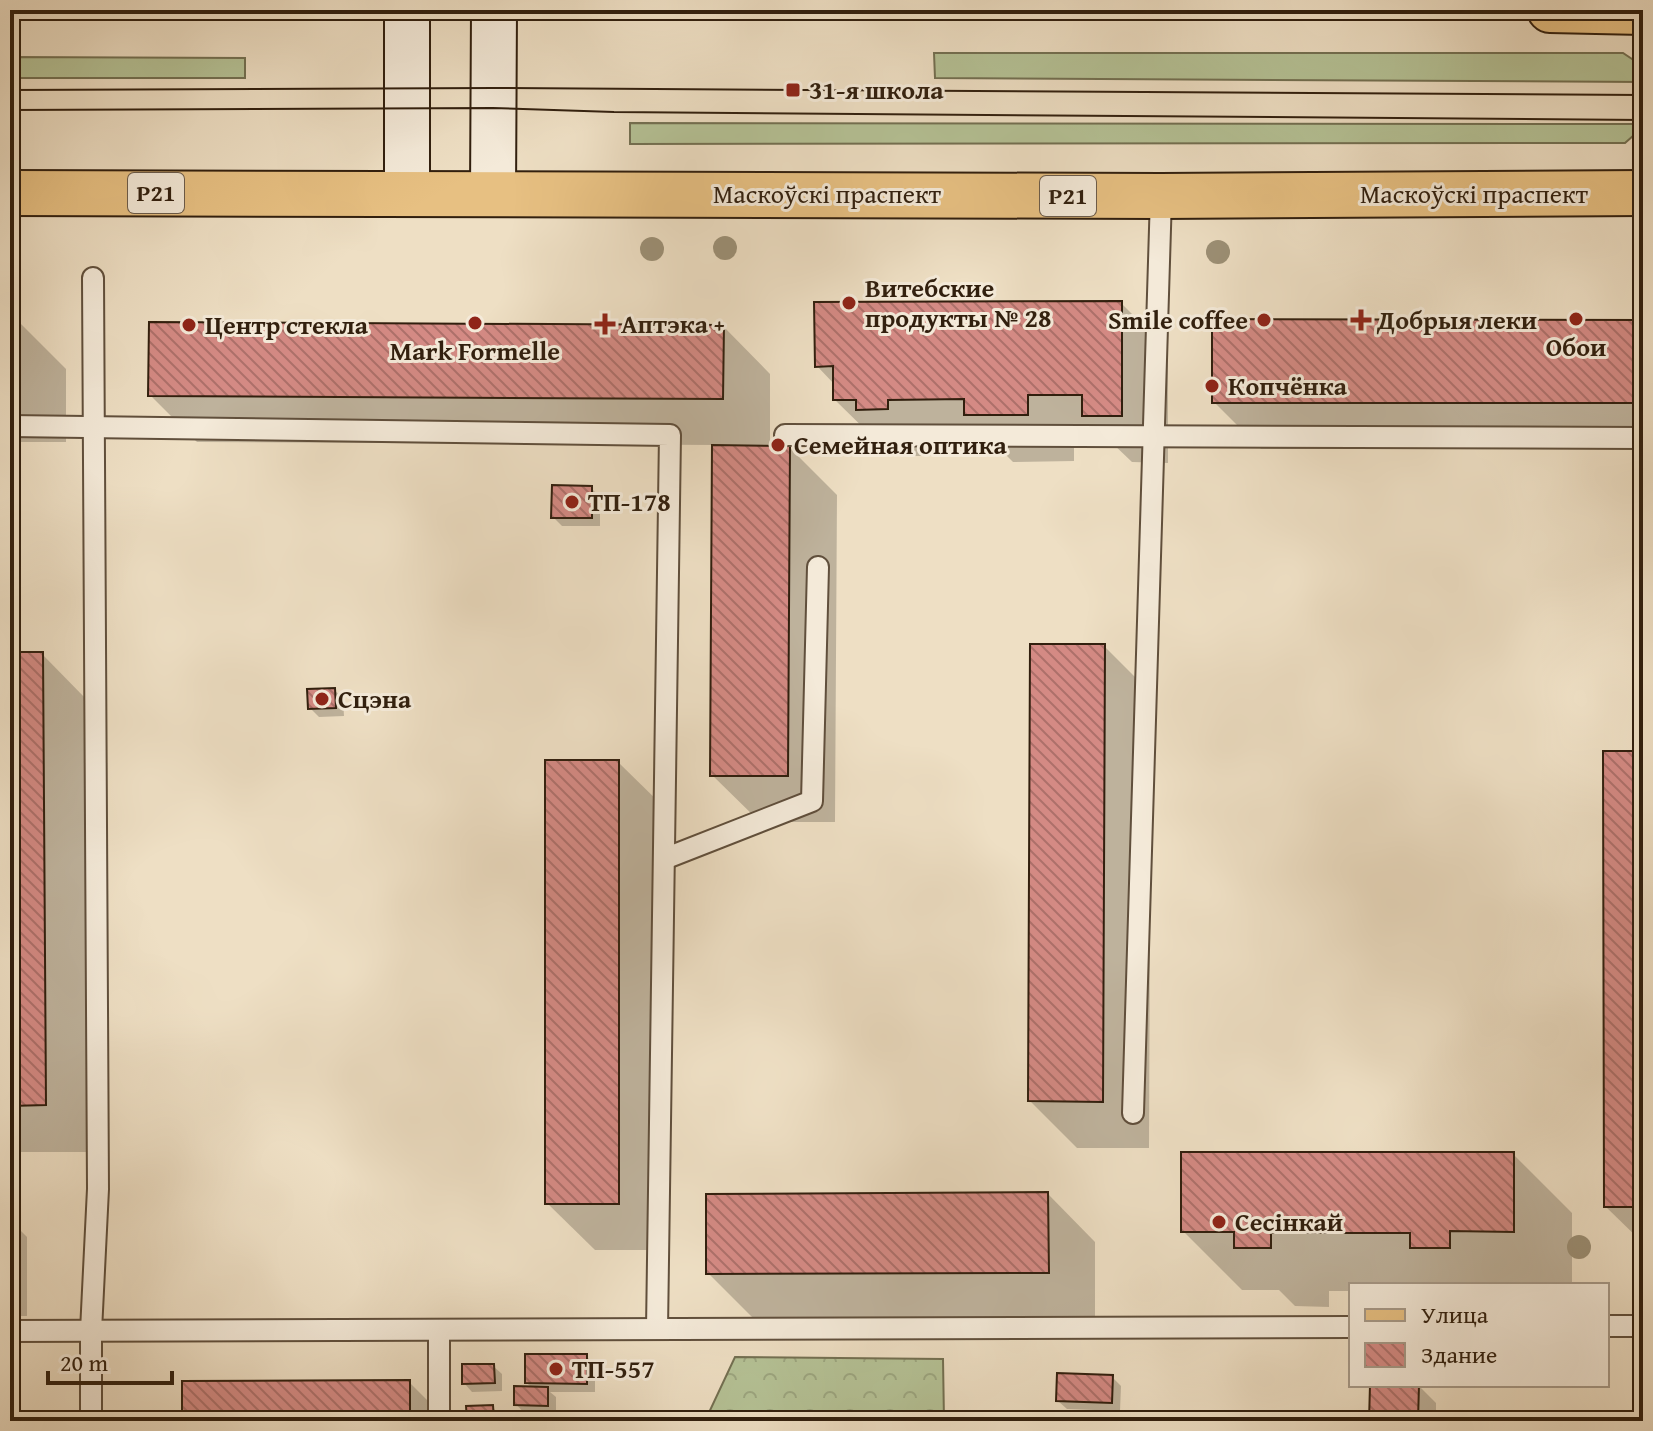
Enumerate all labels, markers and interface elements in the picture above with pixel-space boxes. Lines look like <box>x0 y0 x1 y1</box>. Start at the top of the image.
place label: 31-я школа <box>809 70 944 109</box>
marker: 31-я школа <box>784 81 802 99</box>
road number: Р21 <box>128 173 184 213</box>
street label: Маскоўскі праспект <box>713 174 942 213</box>
street label: Маскоўскі праспект <box>1360 174 1589 213</box>
road number: Р21 <box>1040 176 1096 216</box>
place label: Витебские продукты № 28 <box>865 268 1052 337</box>
marker: Витебские продукты № 28 <box>840 294 858 312</box>
place label: Smile coffee <box>1108 300 1248 339</box>
place label: Добрыя леки <box>1376 300 1537 339</box>
place label: Аптэка + <box>621 304 725 343</box>
place label: Центр стекла <box>205 305 369 344</box>
marker: Обои <box>1567 310 1585 328</box>
marker: Smile coffee <box>1255 311 1273 329</box>
marker: Добрыя леки <box>1352 311 1370 329</box>
marker: Mark Formelle <box>466 314 484 332</box>
marker: Аптэка + <box>596 315 614 333</box>
marker: Центр стекла <box>180 316 198 334</box>
place label: Обои <box>1546 327 1606 366</box>
place label: Mark Formelle <box>390 331 560 370</box>
place label: Копчёнка <box>1228 366 1348 405</box>
marker: Копчёнка <box>1203 377 1221 395</box>
place label: Семейная оптика <box>794 425 1007 464</box>
marker: Семейная оптика <box>769 436 787 454</box>
place label: ТП-178 <box>588 482 671 521</box>
marker: ТП-178 <box>563 493 581 511</box>
place label: Сцэна <box>338 679 412 718</box>
marker: Сцэна <box>313 690 331 708</box>
place label: Сесінкай <box>1235 1202 1343 1241</box>
marker: Сесінкай <box>1210 1213 1228 1231</box>
legend <box>1349 1283 1609 1387</box>
text: Улица <box>1421 1297 1489 1332</box>
scale bar <box>48 1335 172 1385</box>
text: Здание <box>1421 1337 1497 1372</box>
text: 20 m <box>60 1345 108 1380</box>
place label: ТП-557 <box>572 1349 655 1388</box>
marker: ТП-557 <box>547 1360 565 1378</box>

